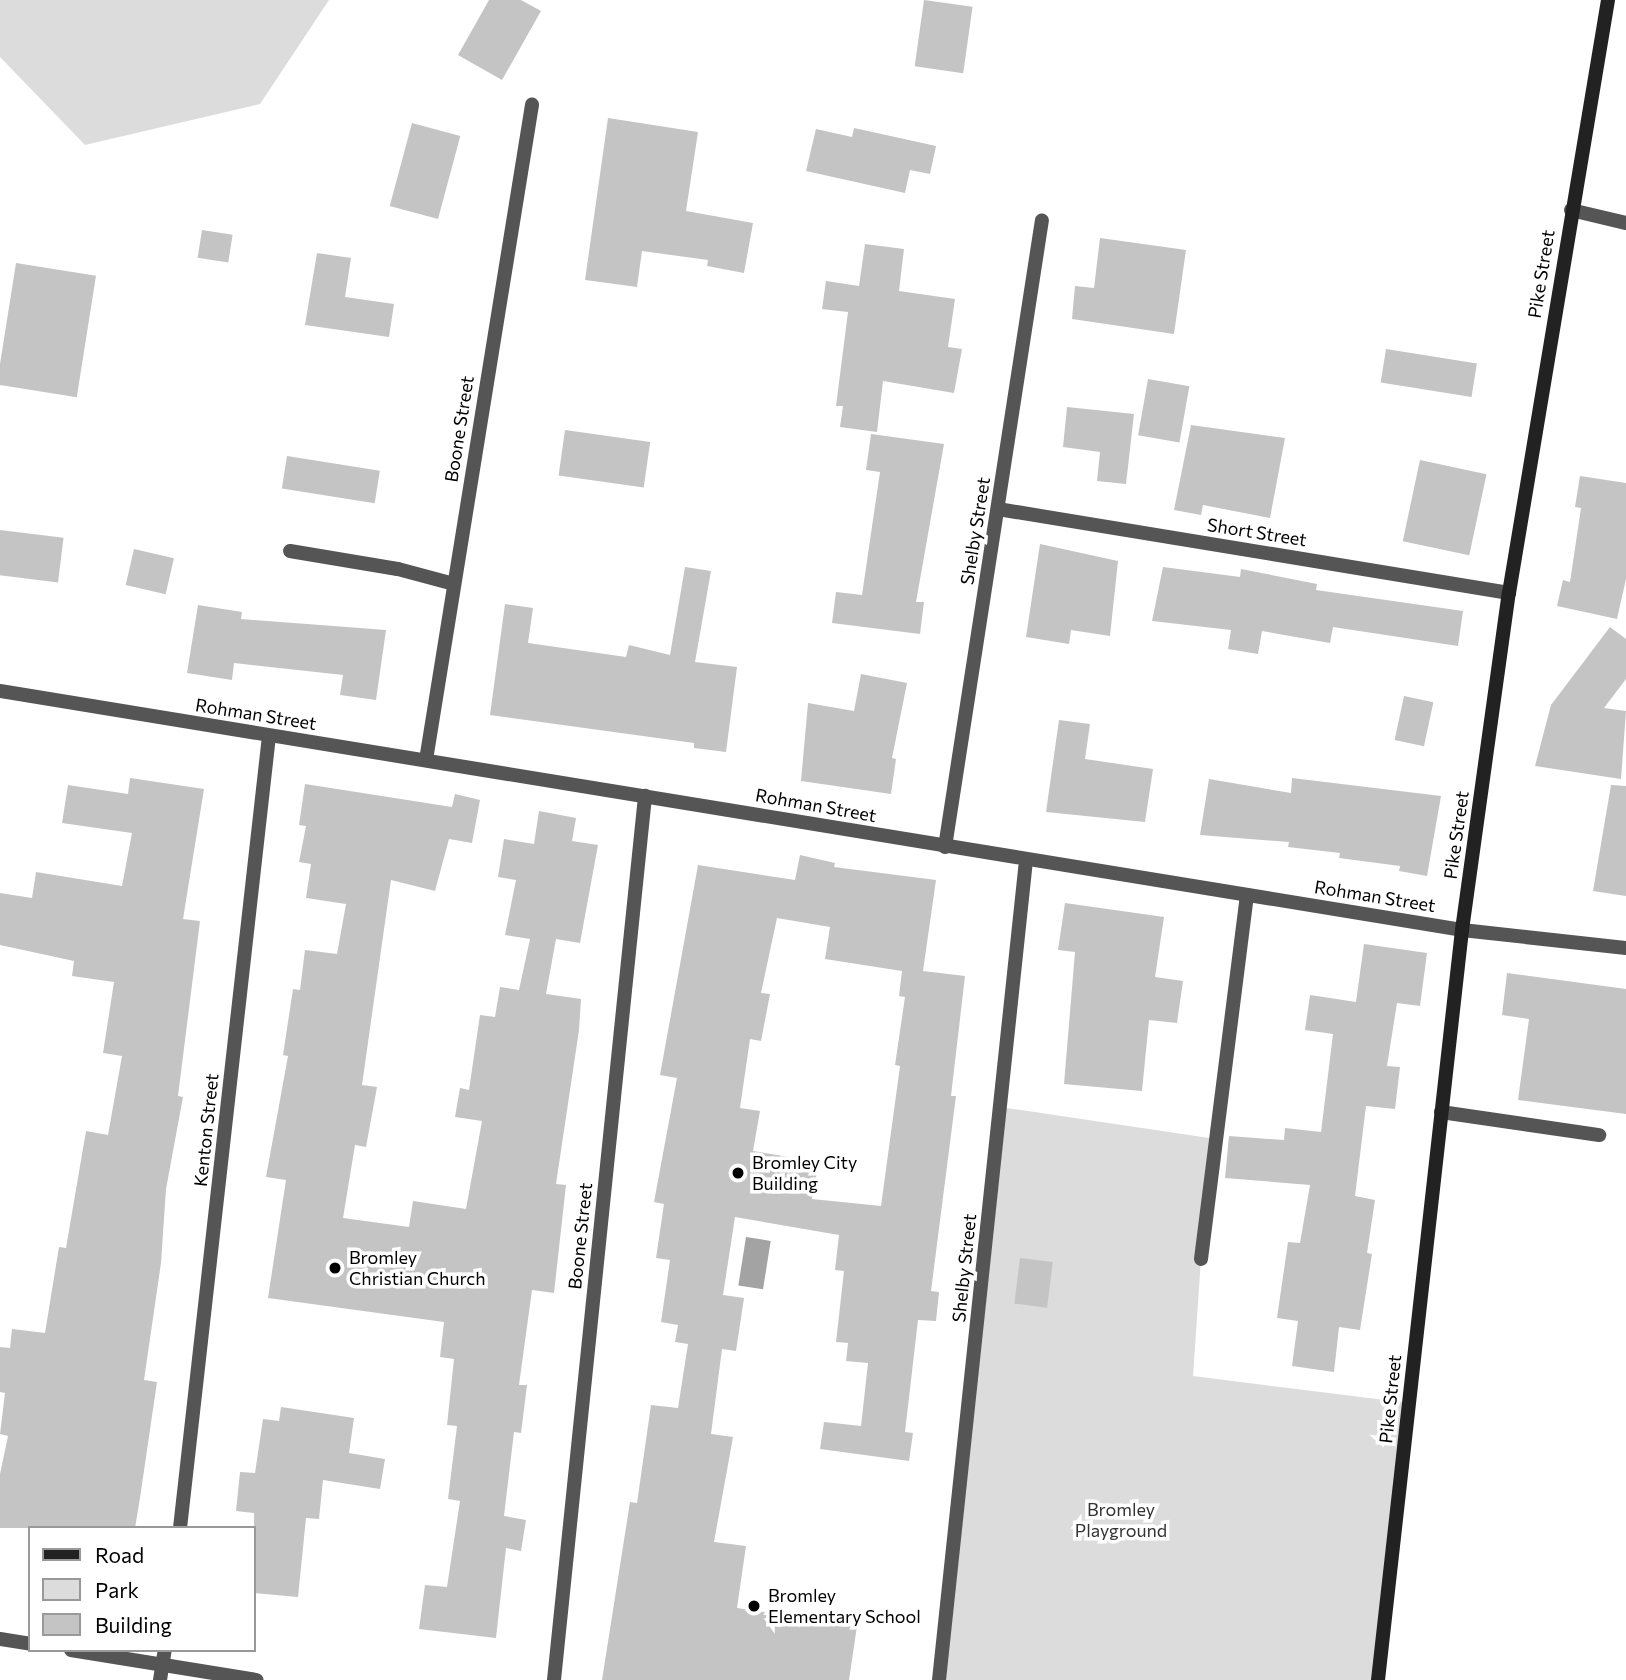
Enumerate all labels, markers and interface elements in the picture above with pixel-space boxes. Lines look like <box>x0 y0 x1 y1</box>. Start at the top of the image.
street label: Pike Street <box>1523 228 1559 320</box>
street label: Boone Street <box>440 374 478 484</box>
street label: Shelby Street <box>956 475 994 587</box>
street label: Short Street <box>1206 513 1308 551</box>
street label: Rohman Street <box>194 694 318 734</box>
street label: Rohman Street <box>754 784 878 826</box>
street label: Pike Street <box>1439 789 1473 881</box>
street label: Rohman Street <box>1313 876 1437 916</box>
street label: Kenton Street <box>189 1072 223 1188</box>
place label: Bromley City Building <box>752 1152 857 1194</box>
marker: Bromley City Building <box>730 1165 746 1181</box>
street label: Boone Street <box>564 1182 596 1290</box>
street label: Shelby Street <box>948 1213 980 1323</box>
place label: Bromley Christian Church <box>349 1247 486 1290</box>
marker: Bromley Christian Church <box>327 1260 343 1276</box>
street label: Pike Street <box>1375 1354 1405 1444</box>
park label: Bromley Playground <box>1075 1499 1167 1542</box>
legend <box>28 1526 256 1652</box>
text: Road <box>95 1542 144 1567</box>
text: Park <box>95 1577 139 1602</box>
place label: Bromley Elementary School <box>768 1585 921 1628</box>
marker: Bromley Elementary School <box>746 1598 762 1614</box>
text: Building <box>95 1612 172 1637</box>

